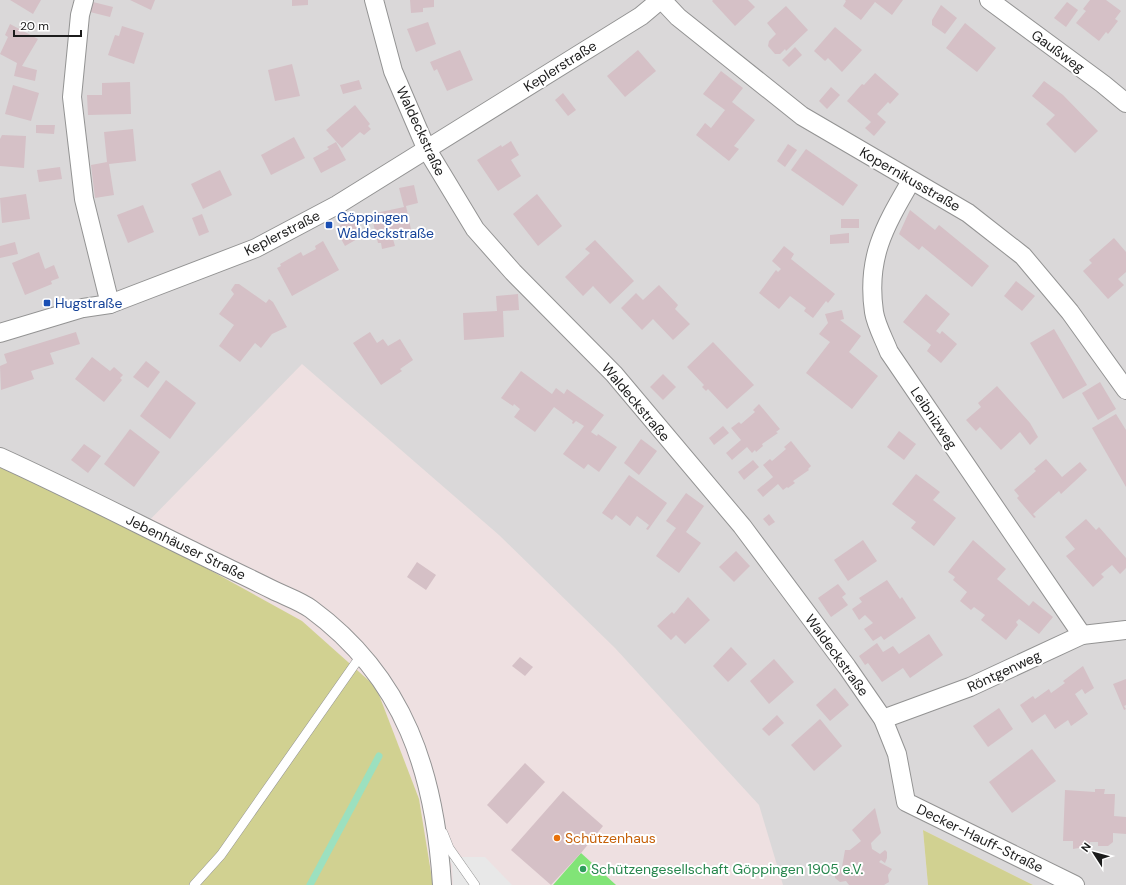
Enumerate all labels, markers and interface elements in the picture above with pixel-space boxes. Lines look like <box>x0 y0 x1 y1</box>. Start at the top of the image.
scale bar <box>14 12 81 38</box>
text: 20 m <box>20 18 49 34</box>
street label: Gaußweg <box>1028 26 1088 76</box>
street label: Keplerstraße <box>520 36 600 96</box>
street label: Waldeckstraße <box>392 83 450 179</box>
street label: Kopernikusstraße <box>856 143 964 215</box>
street label: Keplerstraße <box>241 206 323 260</box>
place label: Göppingen Waldeckstraße <box>337 208 434 242</box>
marker: Göppingen Waldeckstraße <box>324 220 334 230</box>
place label: Hugstraße <box>55 294 122 312</box>
marker: Hugstraße <box>42 298 52 308</box>
street label: Waldeckstraße <box>598 359 674 445</box>
street label: Leibnizweg <box>907 383 961 453</box>
street label: Jebenhäuser Straße <box>123 510 249 584</box>
street label: Waldeckstraße <box>801 610 873 700</box>
street label: Röntgenweg <box>964 646 1044 696</box>
street label: Decker-Hauff-Straße <box>914 800 1046 876</box>
place label: Schützenhaus <box>565 829 656 847</box>
marker: Schützenhaus <box>552 833 562 843</box>
north arrow <box>1074 833 1114 873</box>
text: N <box>1078 840 1094 854</box>
place label: Schützengesellschaft Göppingen 1905 e.V. <box>591 860 863 878</box>
marker: Schützengesellschaft Göppingen 1905 e.V. <box>578 864 588 874</box>

